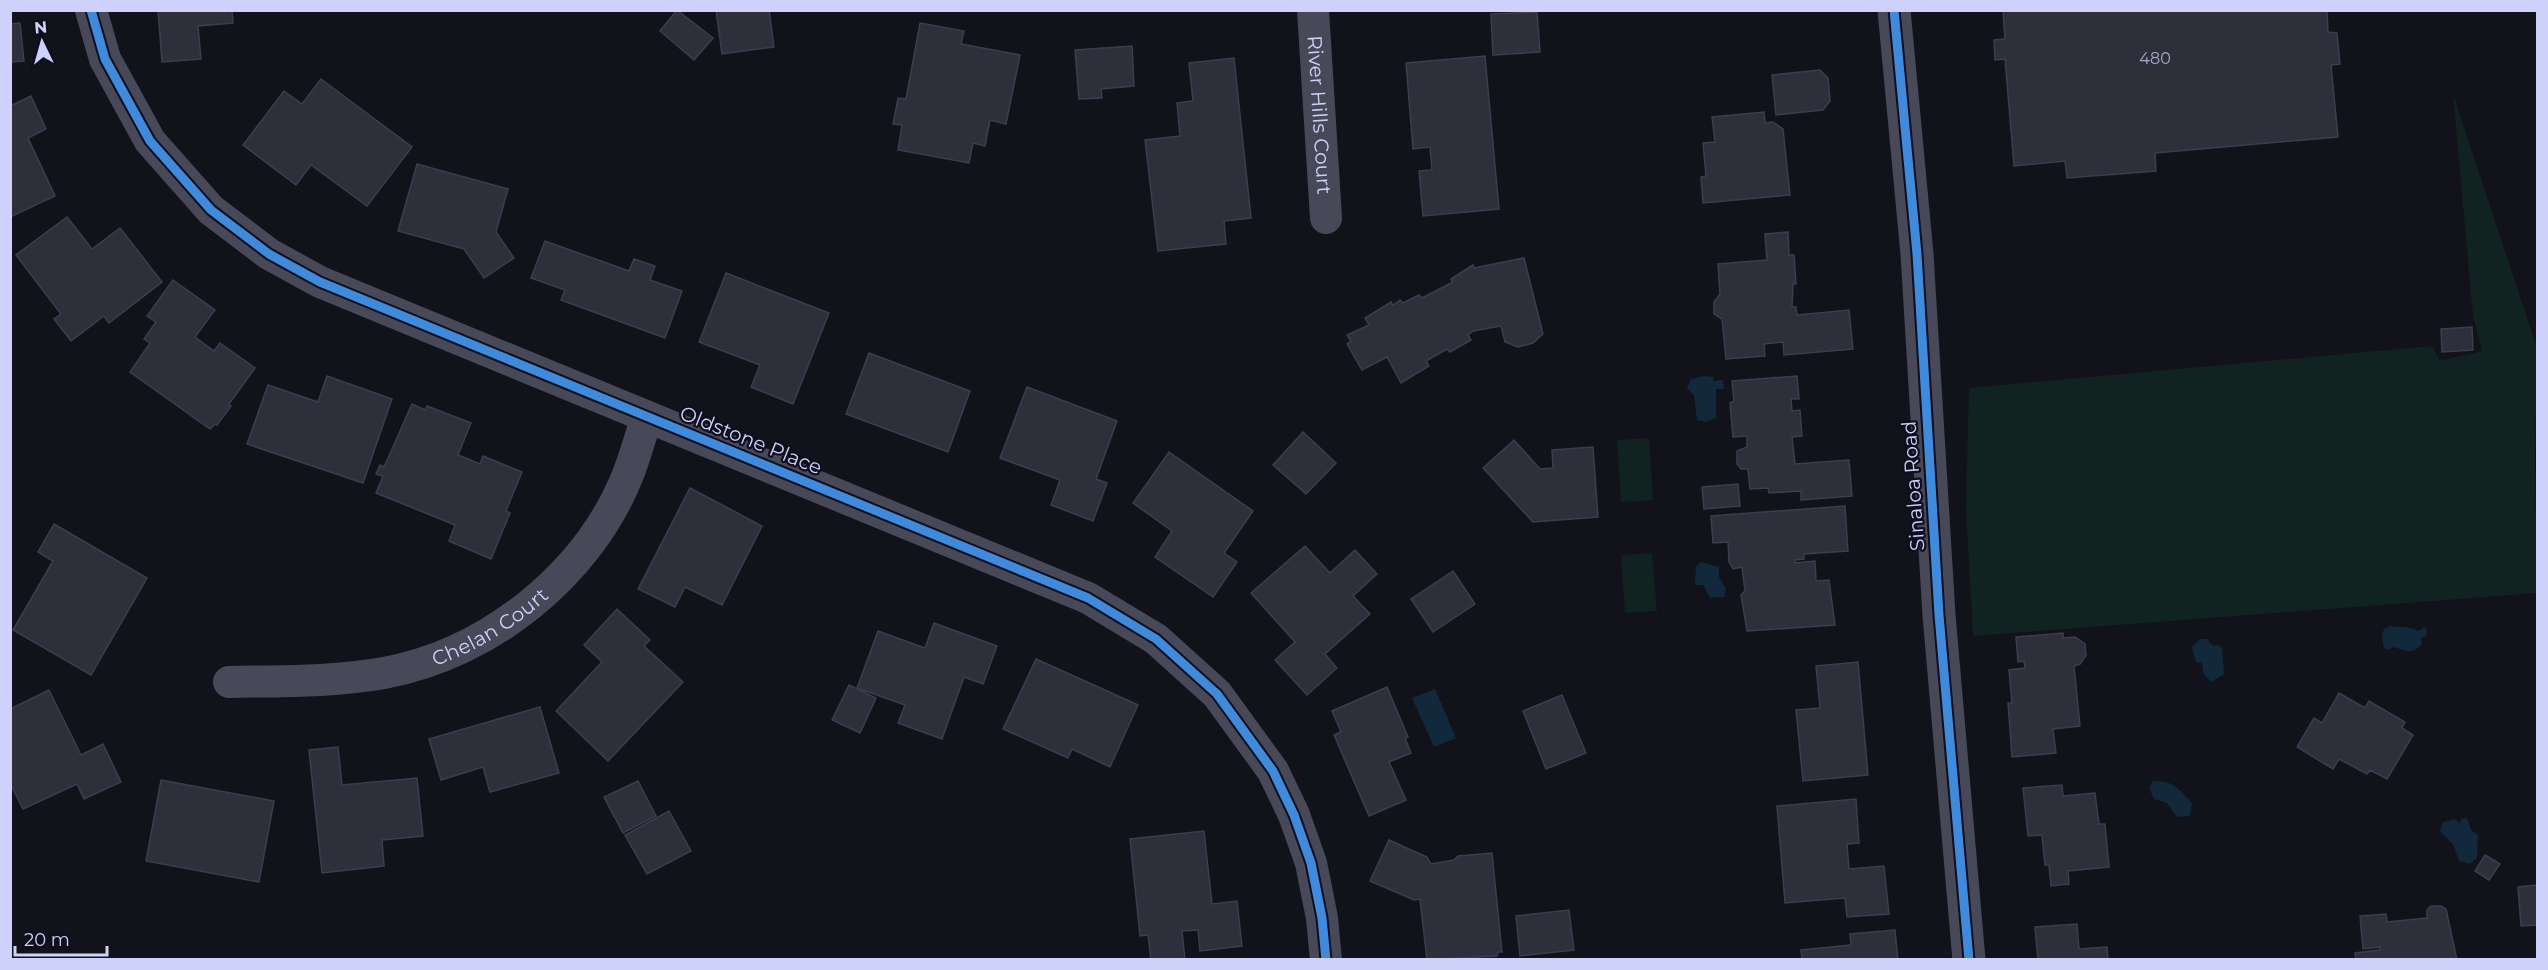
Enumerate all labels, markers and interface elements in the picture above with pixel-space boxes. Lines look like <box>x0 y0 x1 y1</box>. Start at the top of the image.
north arrow <box>12 12 72 72</box>
text: N <box>33 18 48 38</box>
street label: River Hills Court <box>1303 34 1336 195</box>
house number: 480 <box>2139 49 2171 68</box>
street label: Oldstone Place <box>676 401 826 479</box>
street label: Sinaloa Road <box>1896 420 1930 552</box>
street label: Chelan Court <box>428 583 553 671</box>
scale bar <box>15 919 106 957</box>
text: 20 m <box>24 929 70 951</box>

